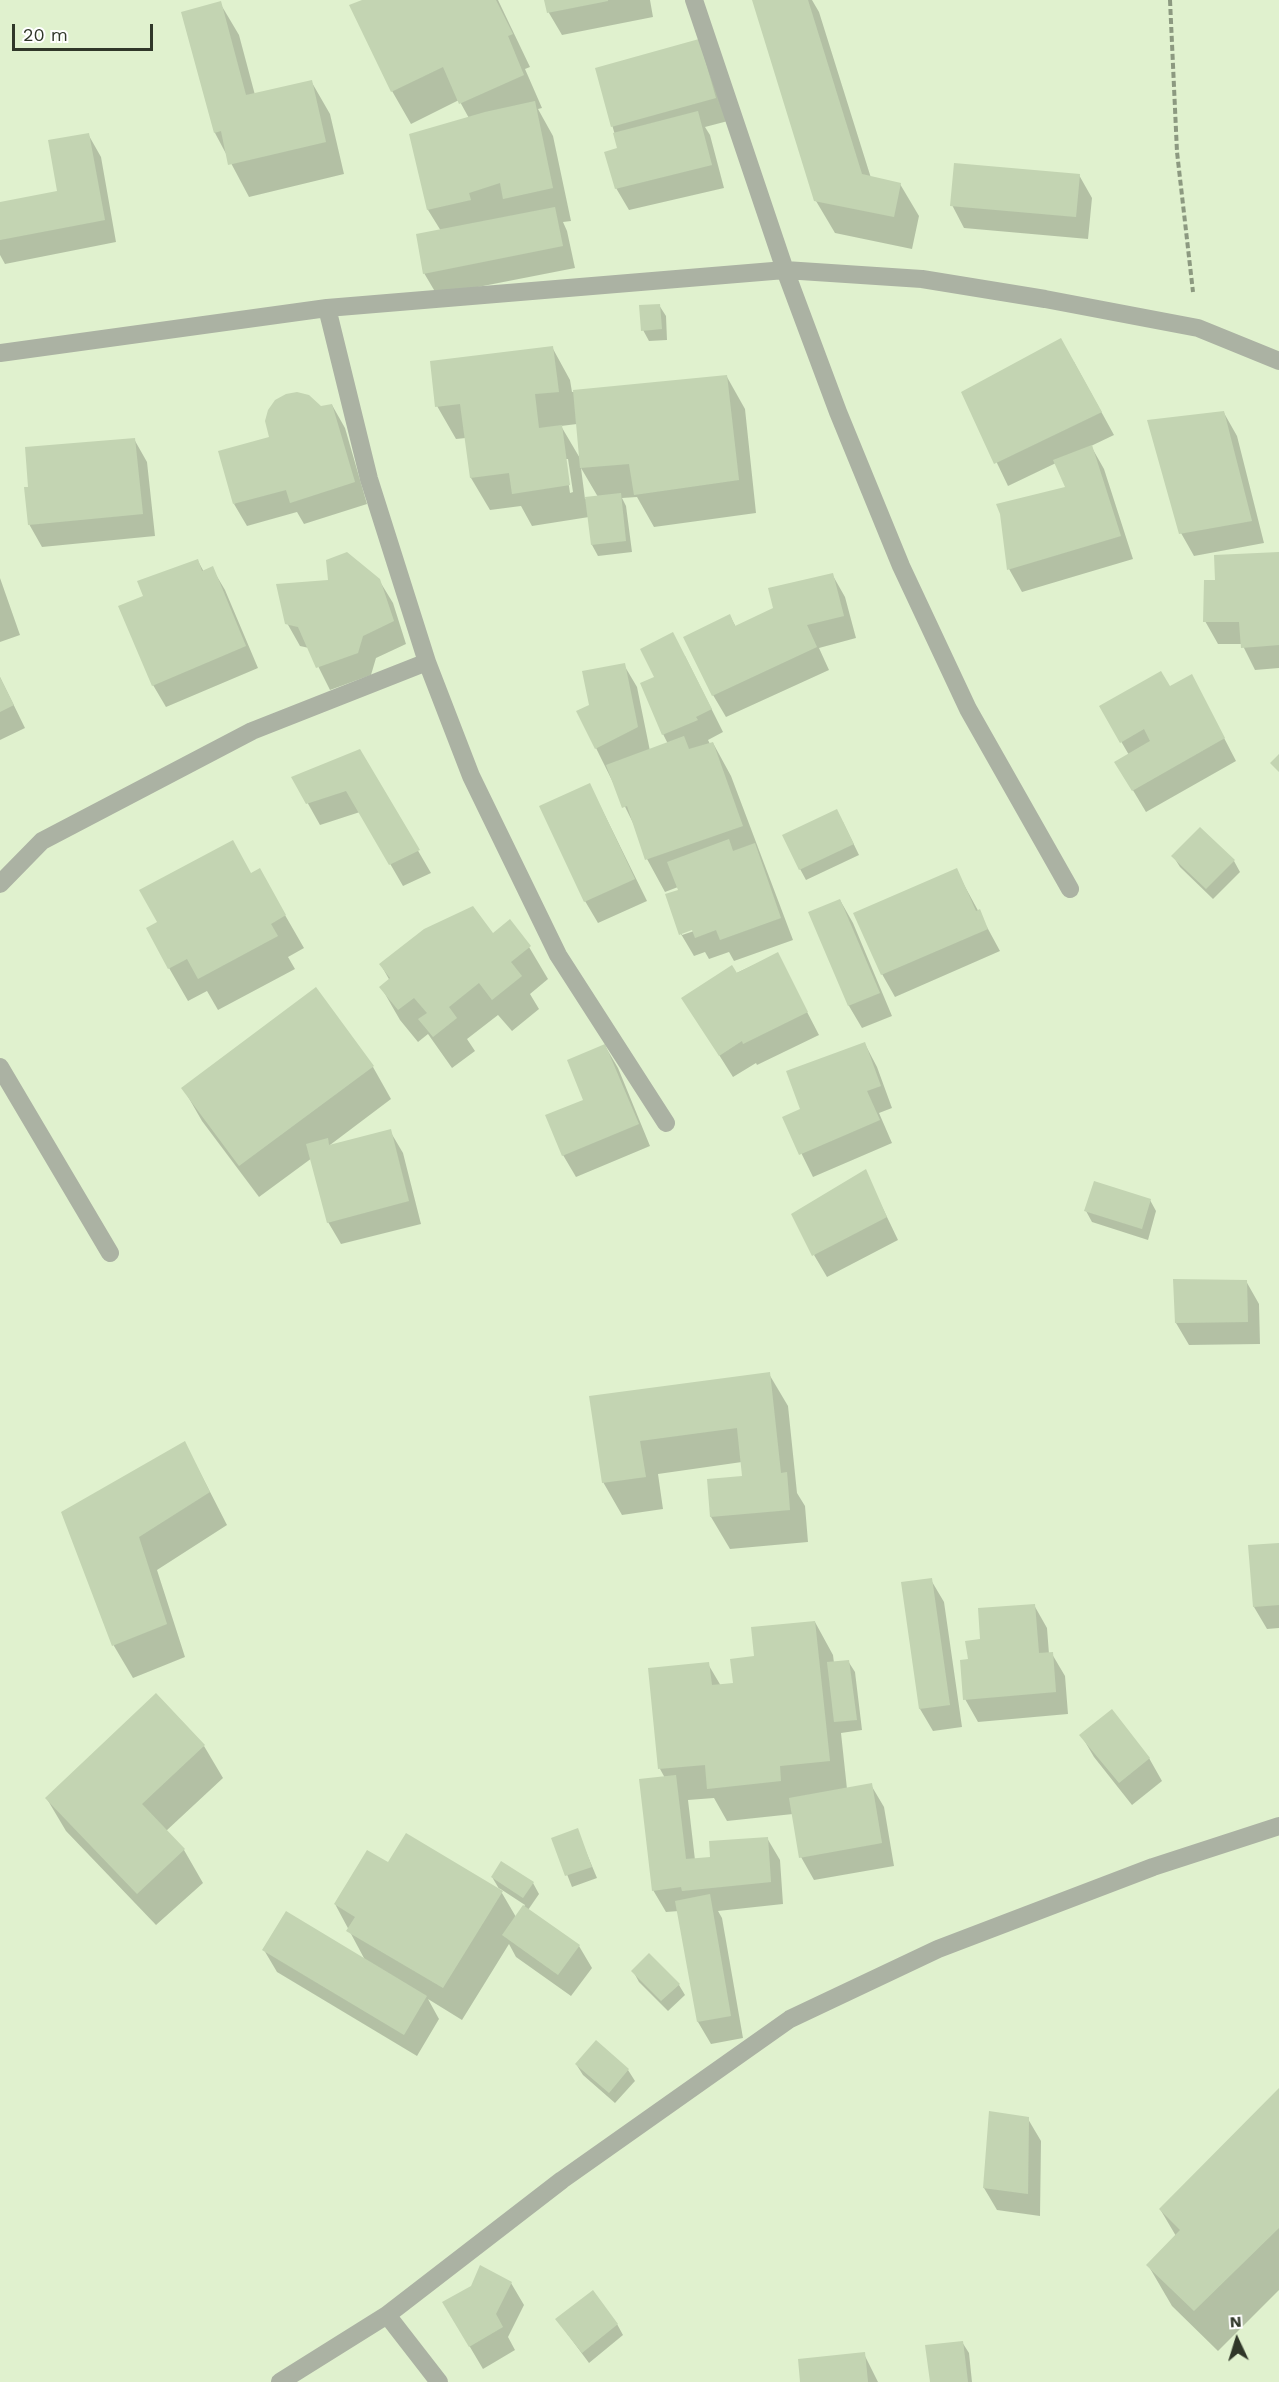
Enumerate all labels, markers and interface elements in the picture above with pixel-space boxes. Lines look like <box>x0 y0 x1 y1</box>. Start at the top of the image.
scale bar <box>15 12 156 50</box>
text: 20 m <box>23 24 68 45</box>
north arrow <box>1207 2310 1267 2370</box>
text: N <box>1229 2312 1242 2331</box>

